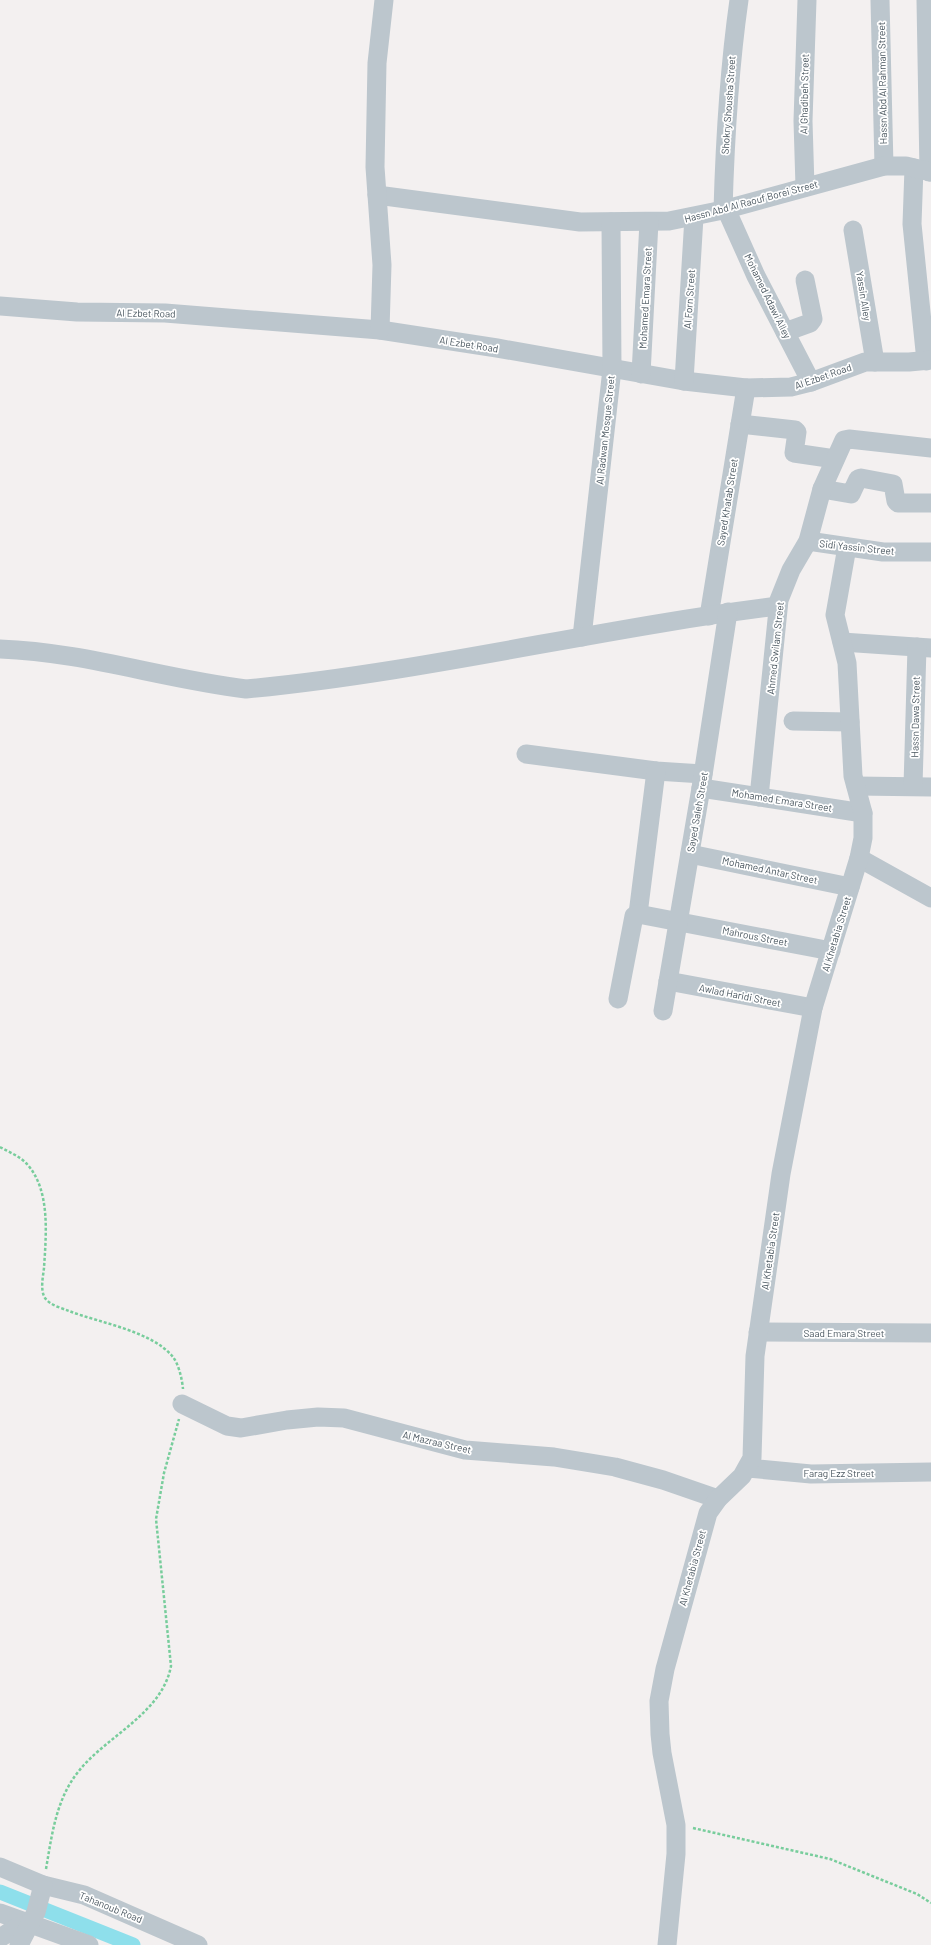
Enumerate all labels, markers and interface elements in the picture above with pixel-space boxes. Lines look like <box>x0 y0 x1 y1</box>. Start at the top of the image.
street label: Hassn Abd Al Rahman Street <box>875 21 889 144</box>
street label: Al Ghadibeh Street <box>797 53 811 134</box>
street label: Shokry Shousha Street <box>719 55 737 155</box>
street label: Hassn Abd Al Raouf Borei Street <box>683 177 819 225</box>
street label: Mohamed Emara Street <box>636 247 654 349</box>
street label: Mohamed Adawi Alley <box>742 252 794 341</box>
street label: Al Forn Street <box>681 269 697 329</box>
street label: Yassin Alley <box>854 270 874 322</box>
street label: Al Ezbet Road <box>116 306 176 320</box>
street label: Al Ezbet Road <box>439 333 499 355</box>
street label: Al Ezbet Road <box>793 361 853 391</box>
street label: Al Radwan Mosque Street <box>593 375 617 485</box>
street label: Sayed Khatab Street <box>714 457 740 546</box>
street label: Sidi Yassin Street <box>819 537 895 557</box>
street label: Ahmed Swilam Street <box>764 601 786 695</box>
street label: Hassn Dawa Street <box>908 676 922 758</box>
street label: Sayed Saleh Street <box>684 771 710 853</box>
street label: Mohamed Emara Street <box>731 786 833 814</box>
street label: Mohamed Antar Street <box>721 854 819 886</box>
street label: Al Khetabia Street <box>819 894 853 973</box>
street label: Mahrous Street <box>721 924 789 948</box>
street label: Awlad Haridi Street <box>698 981 782 1009</box>
street label: Al Khetabia Street <box>759 1211 781 1291</box>
street label: Saad Emara Street <box>804 1327 885 1339</box>
street label: Al Mazraa Street <box>401 1428 473 1456</box>
street label: Farag Ezz Street <box>804 1467 875 1479</box>
street label: Al Khetabia Street <box>676 1528 708 1607</box>
street label: Tahanoub Road <box>78 1889 144 1925</box>

